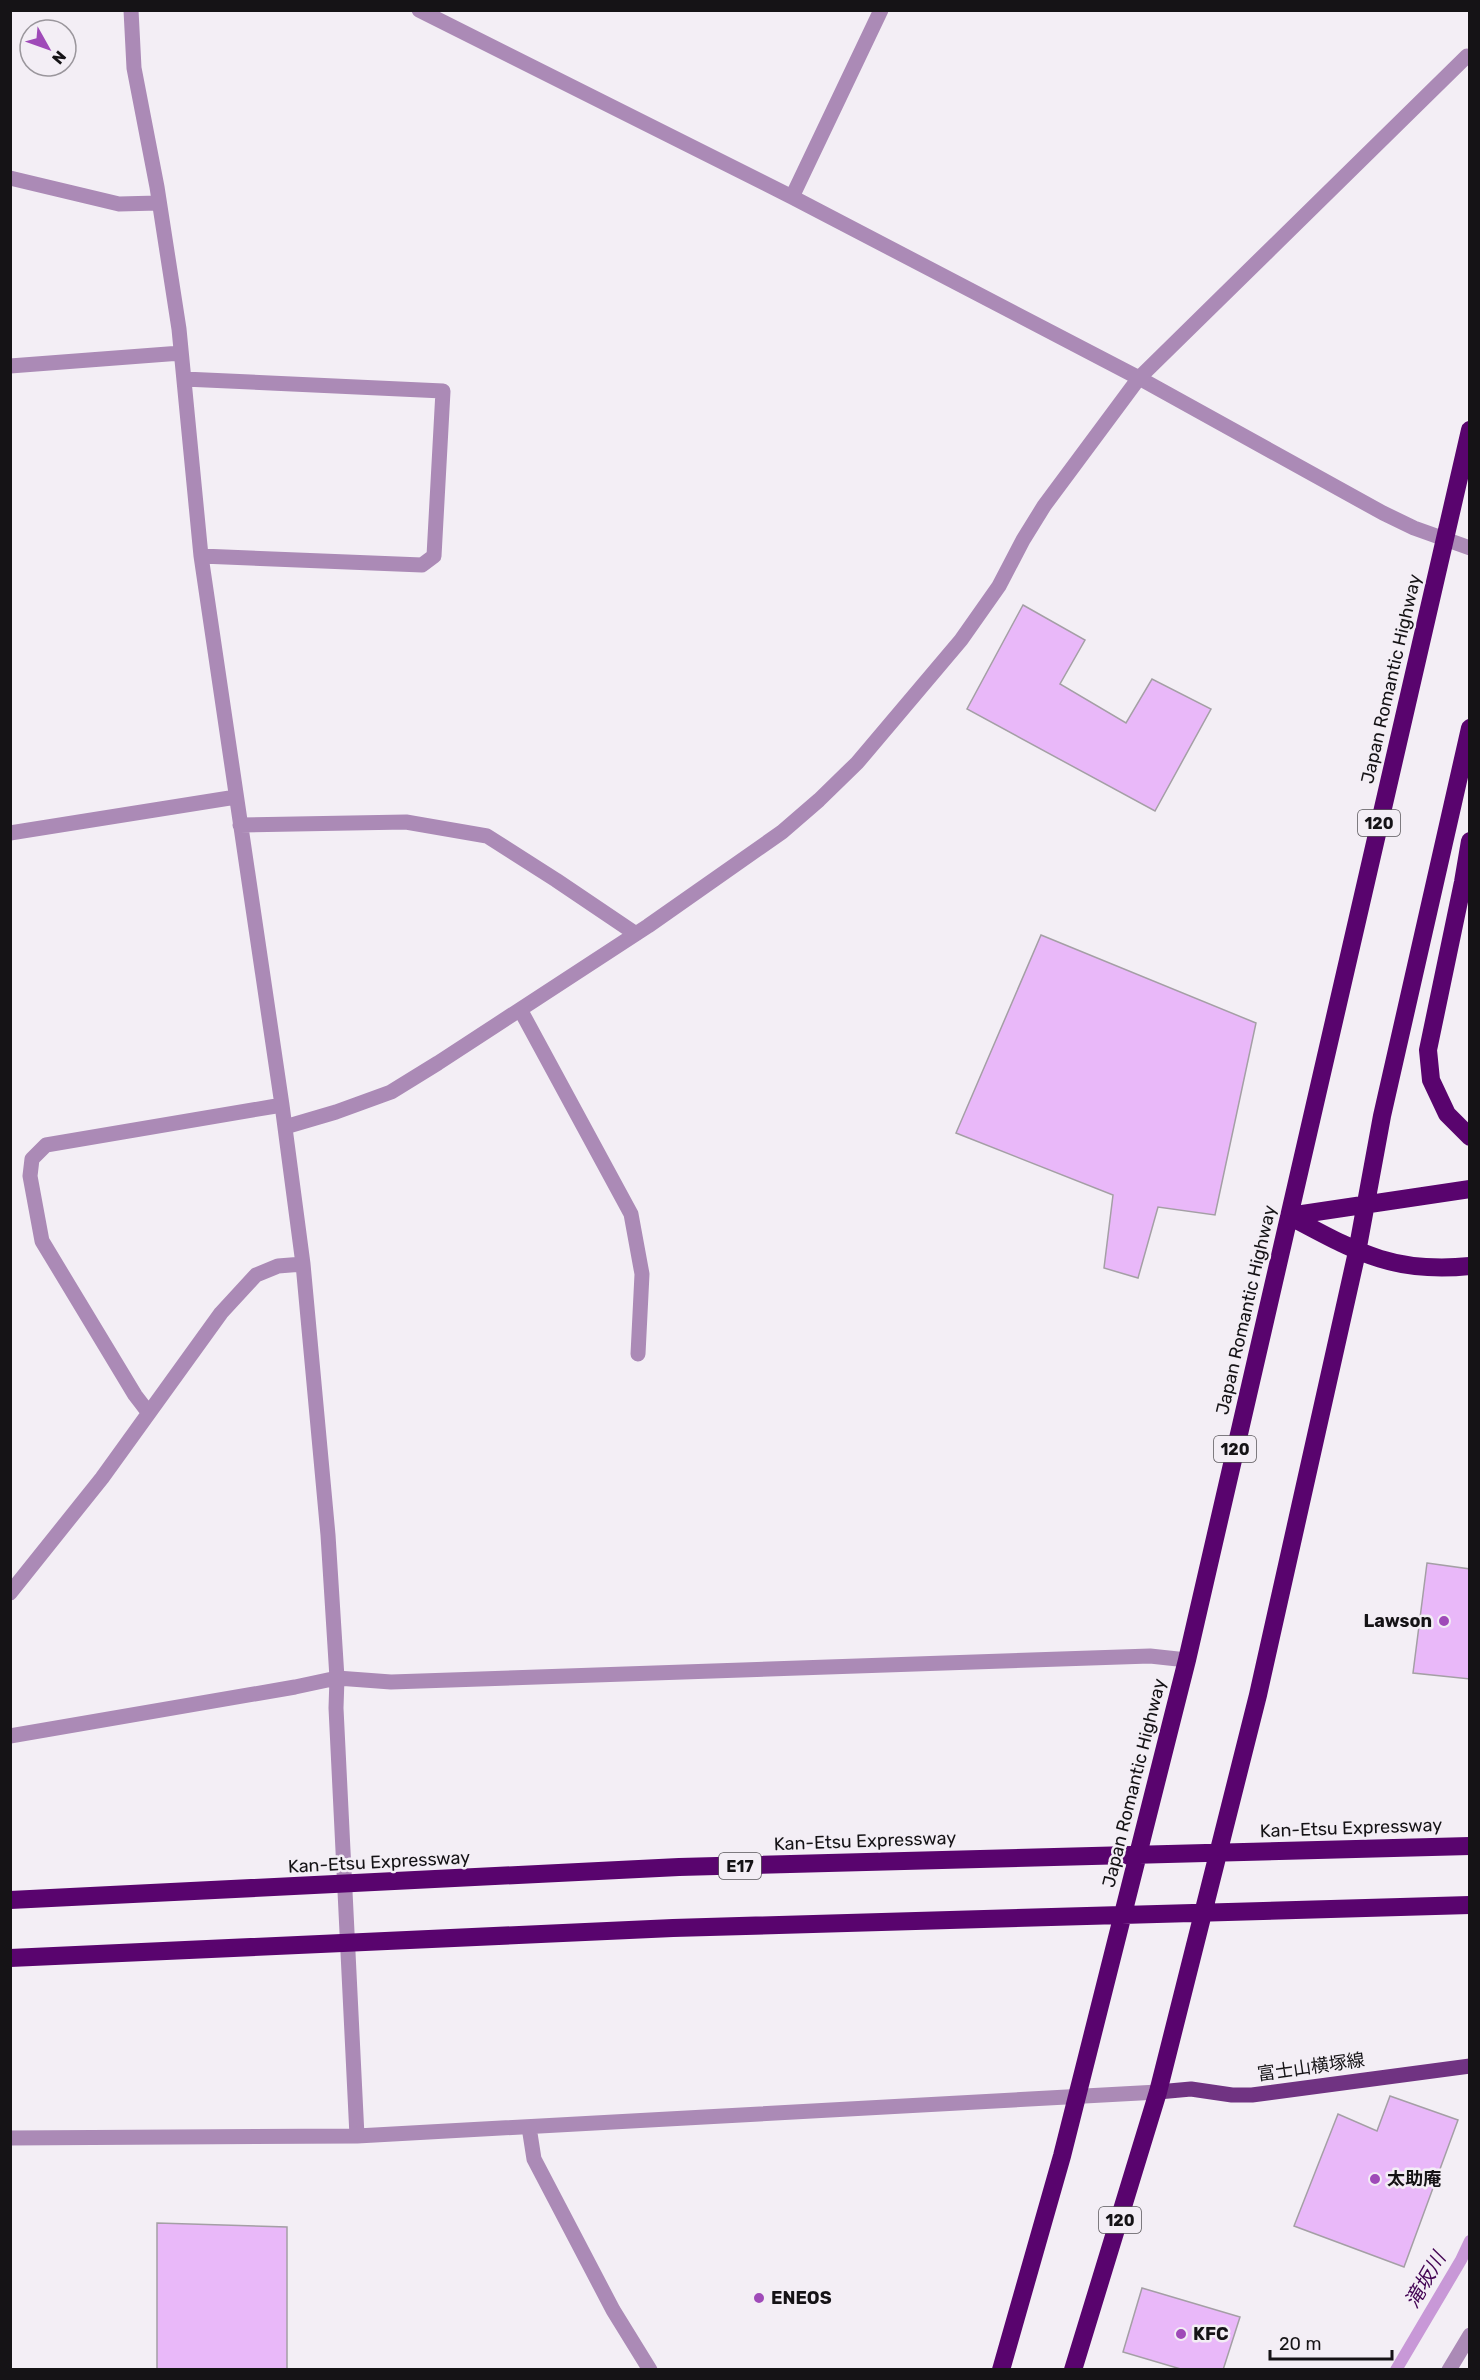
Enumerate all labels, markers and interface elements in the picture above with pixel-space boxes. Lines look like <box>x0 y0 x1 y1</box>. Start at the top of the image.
north arrow <box>18 18 78 78</box>
text: N <box>48 47 70 68</box>
street label: Japan Romantic Highway <box>1356 572 1426 786</box>
road number: 120 <box>1358 810 1400 836</box>
street label: Japan Romantic Highway <box>1211 1203 1281 1417</box>
road number: 120 <box>1214 1436 1256 1462</box>
place label: Lawson <box>1363 1610 1432 1632</box>
marker: Lawson <box>1437 1614 1451 1628</box>
street label: Japan Romantic Highway <box>1097 1676 1171 1890</box>
street label: Kan-Etsu Expressway <box>1259 1814 1443 1842</box>
street label: Kan-Etsu Expressway <box>773 1827 957 1855</box>
street label: Kan-Etsu Expressway <box>287 1846 471 1878</box>
road number: E17 <box>719 1853 761 1879</box>
street label: 富士山横塚線 <box>1256 2049 1366 2085</box>
place label: 太助庵 <box>1387 2168 1441 2190</box>
marker: 太助庵 <box>1368 2172 1382 2186</box>
road number: 120 <box>1099 2207 1141 2233</box>
water label: 滝坂川 <box>1400 2246 1451 2312</box>
place label: ENEOS <box>771 2287 832 2309</box>
marker: ENEOS <box>752 2291 766 2305</box>
place label: KFC <box>1193 2323 1229 2345</box>
scale bar <box>1270 2323 1392 2361</box>
marker: KFC <box>1174 2327 1188 2341</box>
text: 20 m <box>1279 2333 1321 2355</box>

